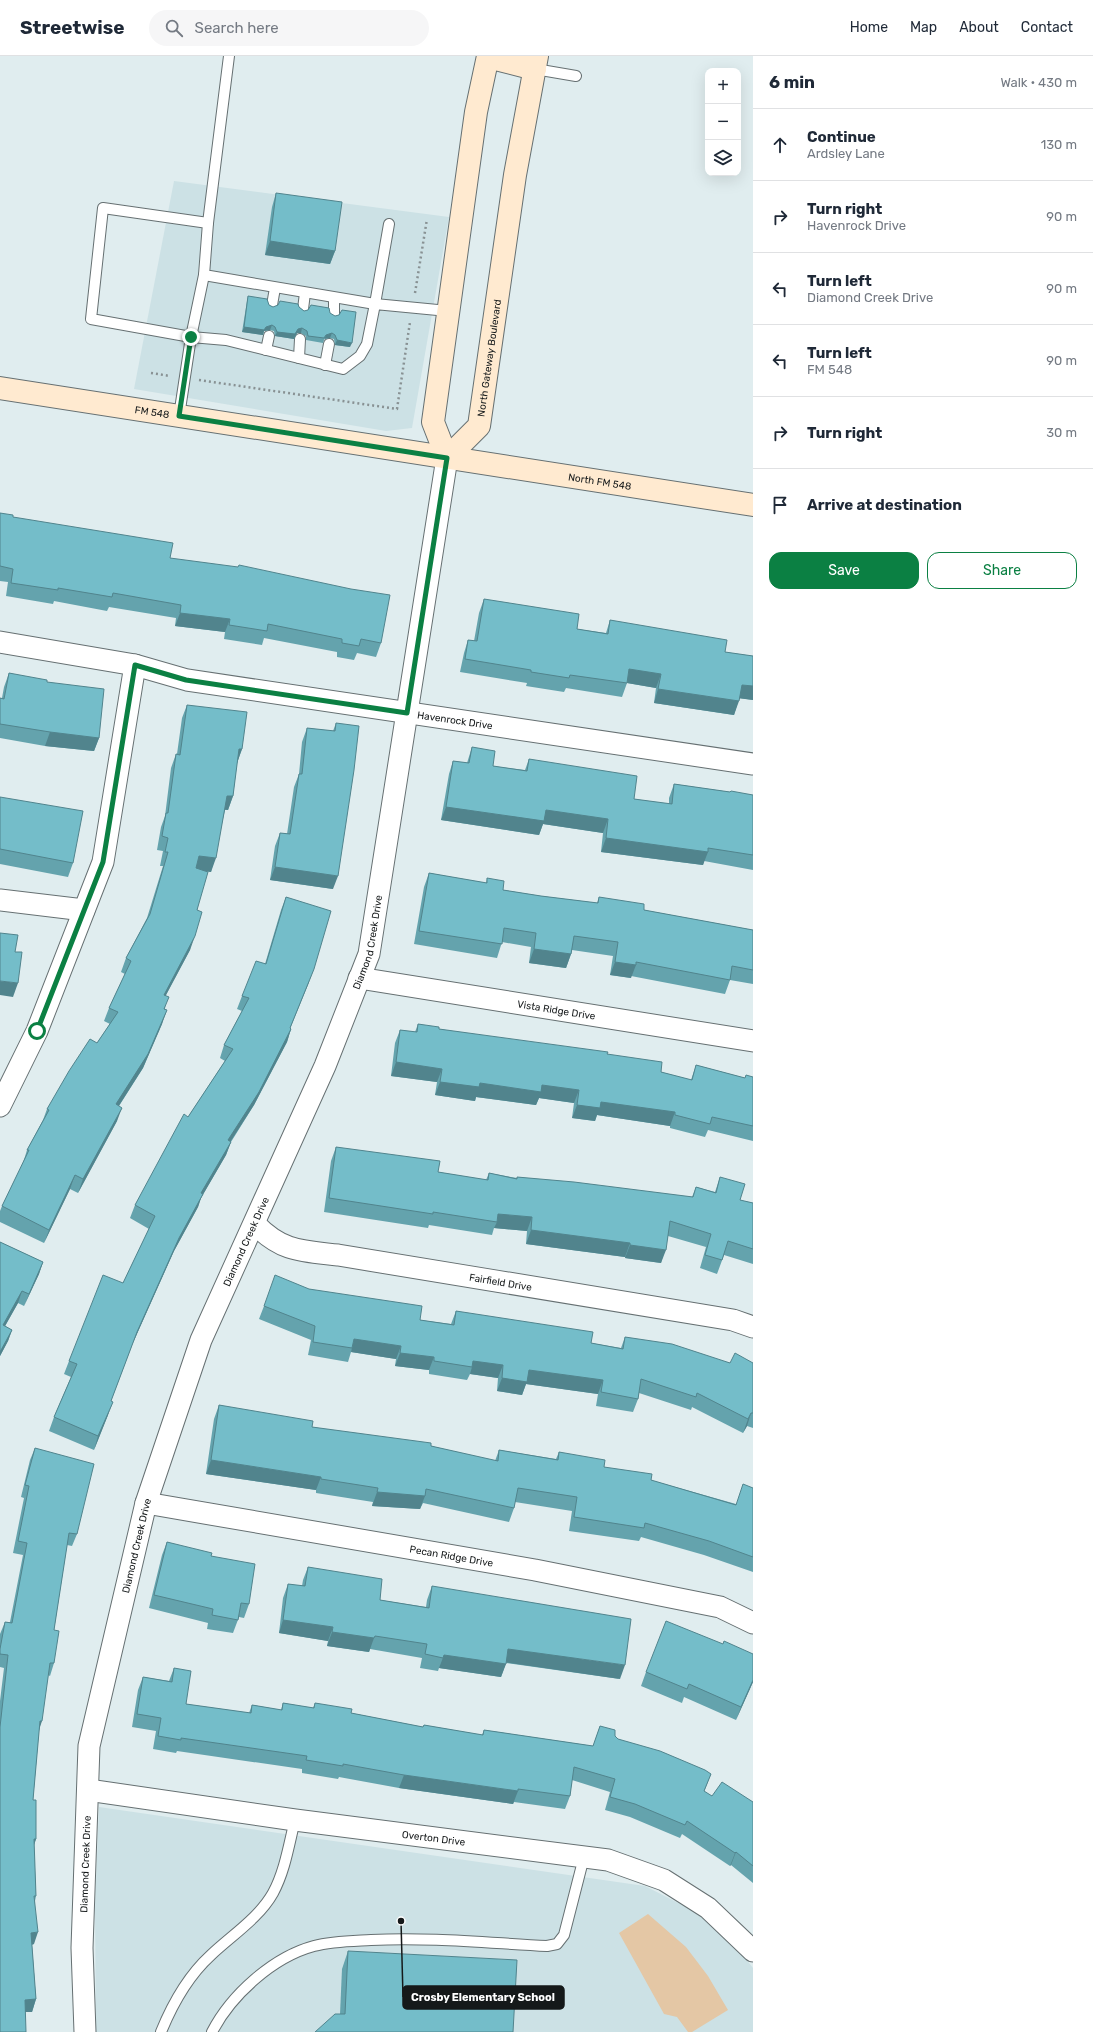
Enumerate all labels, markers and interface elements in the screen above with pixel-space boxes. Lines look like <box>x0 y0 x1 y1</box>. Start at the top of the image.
search box <box>149 10 429 46</box>
text: Streetwise <box>20 16 125 39</box>
icon: search <box>163 17 185 39</box>
text: Search here <box>195 19 279 37</box>
text: Home <box>850 19 888 36</box>
text: Map <box>910 19 937 36</box>
text: About <box>959 19 999 36</box>
text: Contact <box>1021 19 1073 36</box>
map controls <box>705 68 741 176</box>
button: + <box>705 68 741 104</box>
text: 6 min <box>769 72 815 92</box>
text: Walk · 430 m <box>1000 75 1077 90</box>
button: − <box>705 104 741 140</box>
text: Continue <box>807 128 876 146</box>
icon: ahead <box>769 134 791 156</box>
text: 130 m <box>1041 137 1077 152</box>
button: layers <box>705 140 741 176</box>
text: Ardsley Lane <box>807 146 885 161</box>
text: Turn right <box>807 200 882 218</box>
icon: right <box>769 206 791 228</box>
text: 90 m <box>1046 209 1077 224</box>
text: Havenrock Drive <box>807 218 906 233</box>
text: Turn left <box>807 272 872 290</box>
icon: left <box>769 278 791 300</box>
text: 90 m <box>1046 281 1077 296</box>
text: Diamond Creek Drive <box>807 290 933 305</box>
street label: North Gateway Boulevard <box>475 299 504 418</box>
route end <box>182 328 200 346</box>
text: Turn left <box>807 344 872 362</box>
icon: left <box>769 350 791 372</box>
text: 90 m <box>1046 353 1077 368</box>
text: FM 548 <box>807 362 852 377</box>
street label: FM 548 <box>134 404 170 421</box>
icon: right <box>769 422 791 444</box>
text: Turn right <box>807 424 882 442</box>
text: 30 m <box>1046 425 1077 440</box>
street label: North FM 548 <box>567 471 632 493</box>
icon: arrive <box>769 494 791 516</box>
text: Arrive at destination <box>807 496 962 514</box>
button: Save <box>769 552 919 589</box>
button: Share <box>927 552 1077 589</box>
street label: Havenrock Drive <box>416 709 494 732</box>
street label: Diamond Creek Drive <box>351 894 385 991</box>
street label: Vista Ridge Drive <box>516 998 597 1023</box>
route start <box>28 1022 46 1040</box>
street label: Diamond Creek Drive <box>221 1195 272 1289</box>
street label: Fairfield Drive <box>468 1272 533 1294</box>
street label: Diamond Creek Drive <box>120 1496 154 1595</box>
street label: Pecan Ridge Drive <box>409 1544 494 1570</box>
street label: Diamond Creek Drive <box>78 1815 94 1913</box>
street label: Overton Drive <box>401 1829 466 1849</box>
callout: Crosby Elementary School <box>403 1986 564 2009</box>
text: Crosby Elementary School <box>411 1991 555 2004</box>

